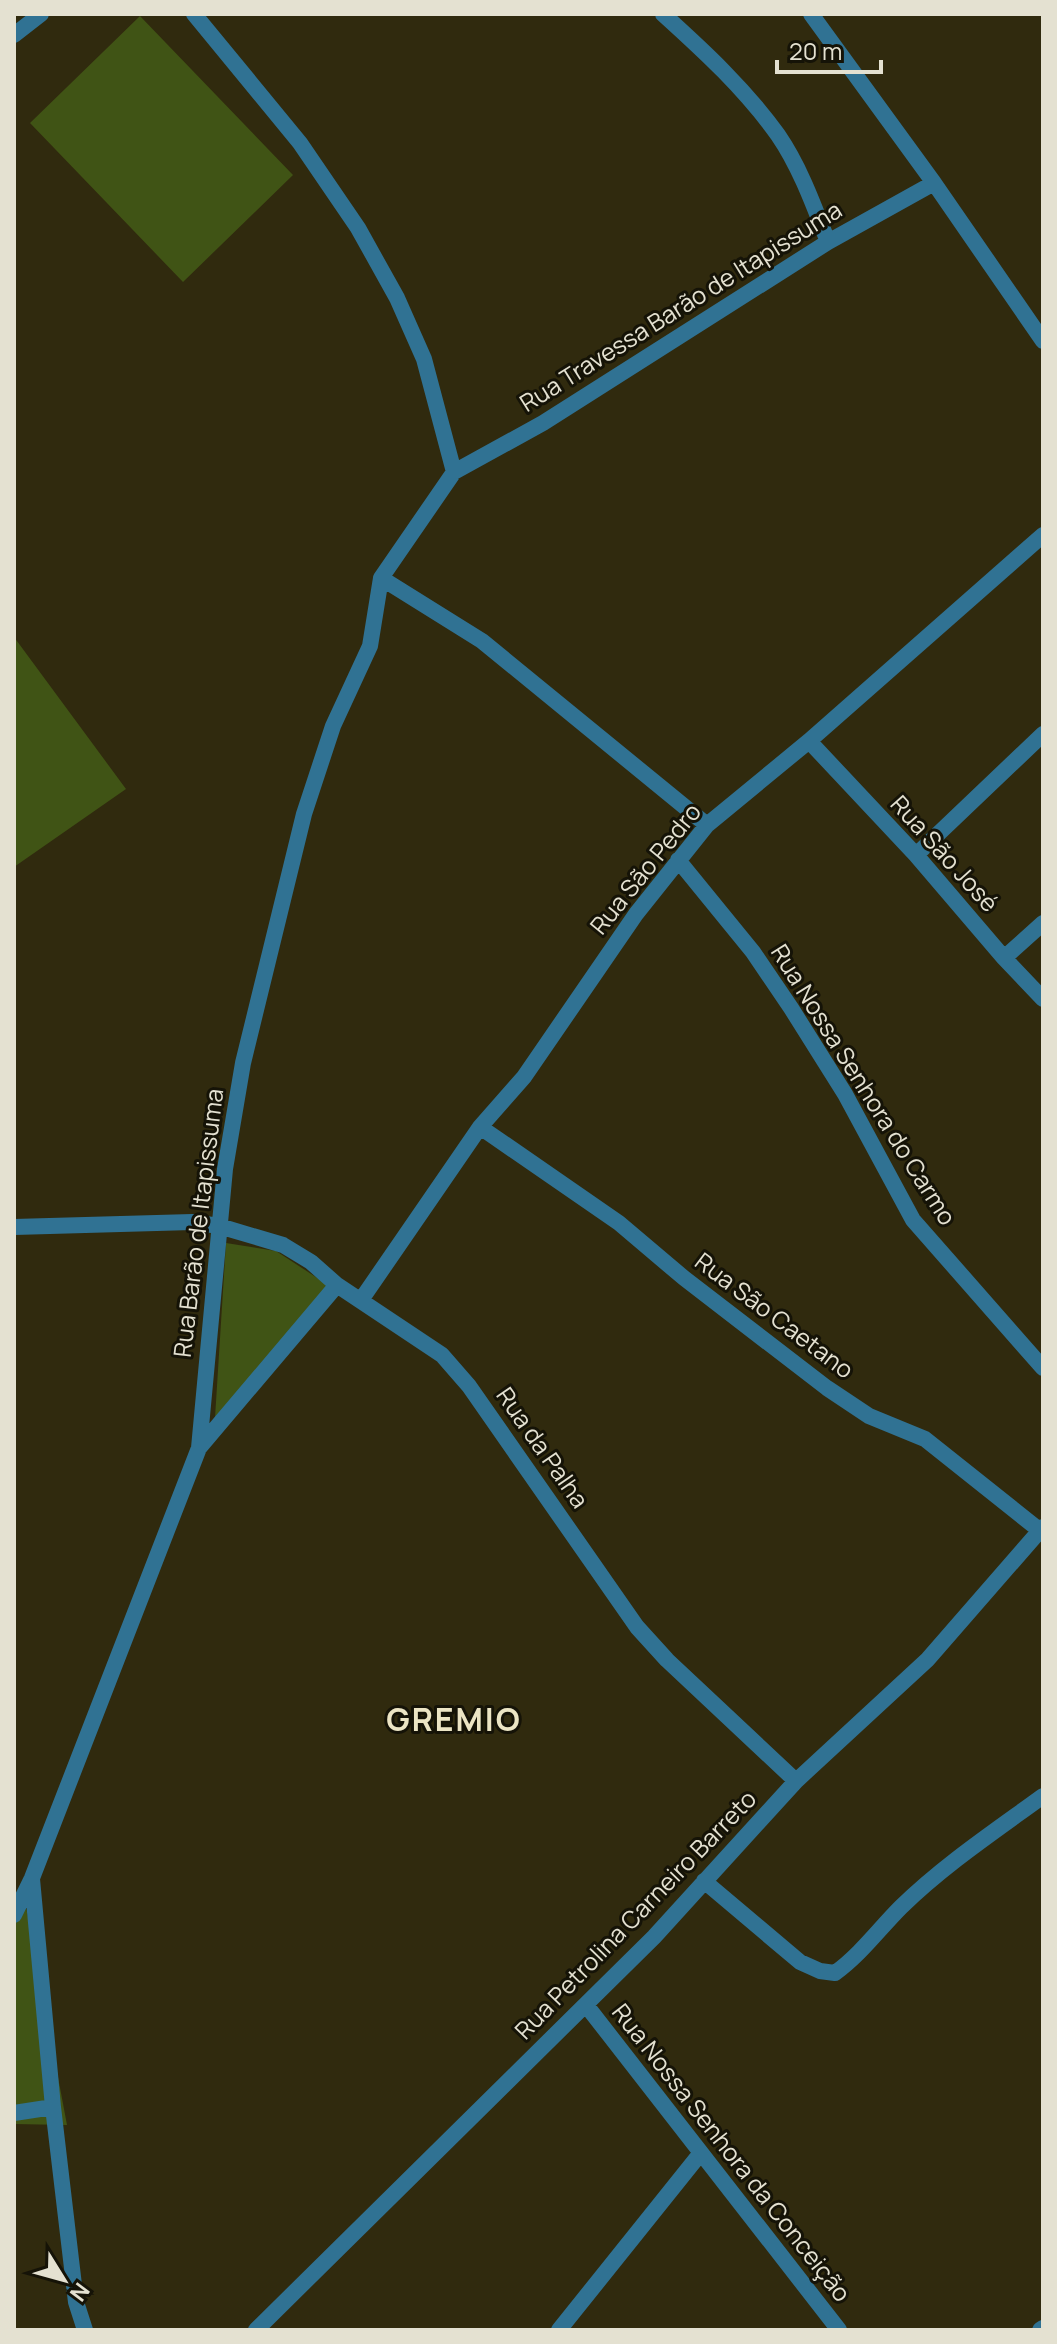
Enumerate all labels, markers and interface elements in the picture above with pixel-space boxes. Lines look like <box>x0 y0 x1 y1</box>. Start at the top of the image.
scale bar <box>777 24 881 74</box>
text: 20 m <box>789 34 842 67</box>
street label: Rua Travessa Barão de Itapissuma <box>513 193 847 419</box>
street label: Rua São José <box>884 788 1006 918</box>
street label: Rua São Pedro <box>582 796 708 941</box>
street label: Rua Nossa Senhora do Carmo <box>764 937 965 1231</box>
street label: Rua Barão de Itapissuma <box>165 1087 230 1359</box>
street label: Rua São Caetano <box>689 1244 861 1385</box>
street label: Rua da Palha <box>489 1380 597 1514</box>
district label: GREMIO <box>386 1697 522 1741</box>
street label: Rua Petrolina Carneiro Barreto <box>507 1782 763 2046</box>
street label: Rua Nossa Senhora da Conceição <box>605 1996 859 2308</box>
north arrow <box>24 2240 104 2320</box>
text: N <box>63 2277 97 2307</box>

